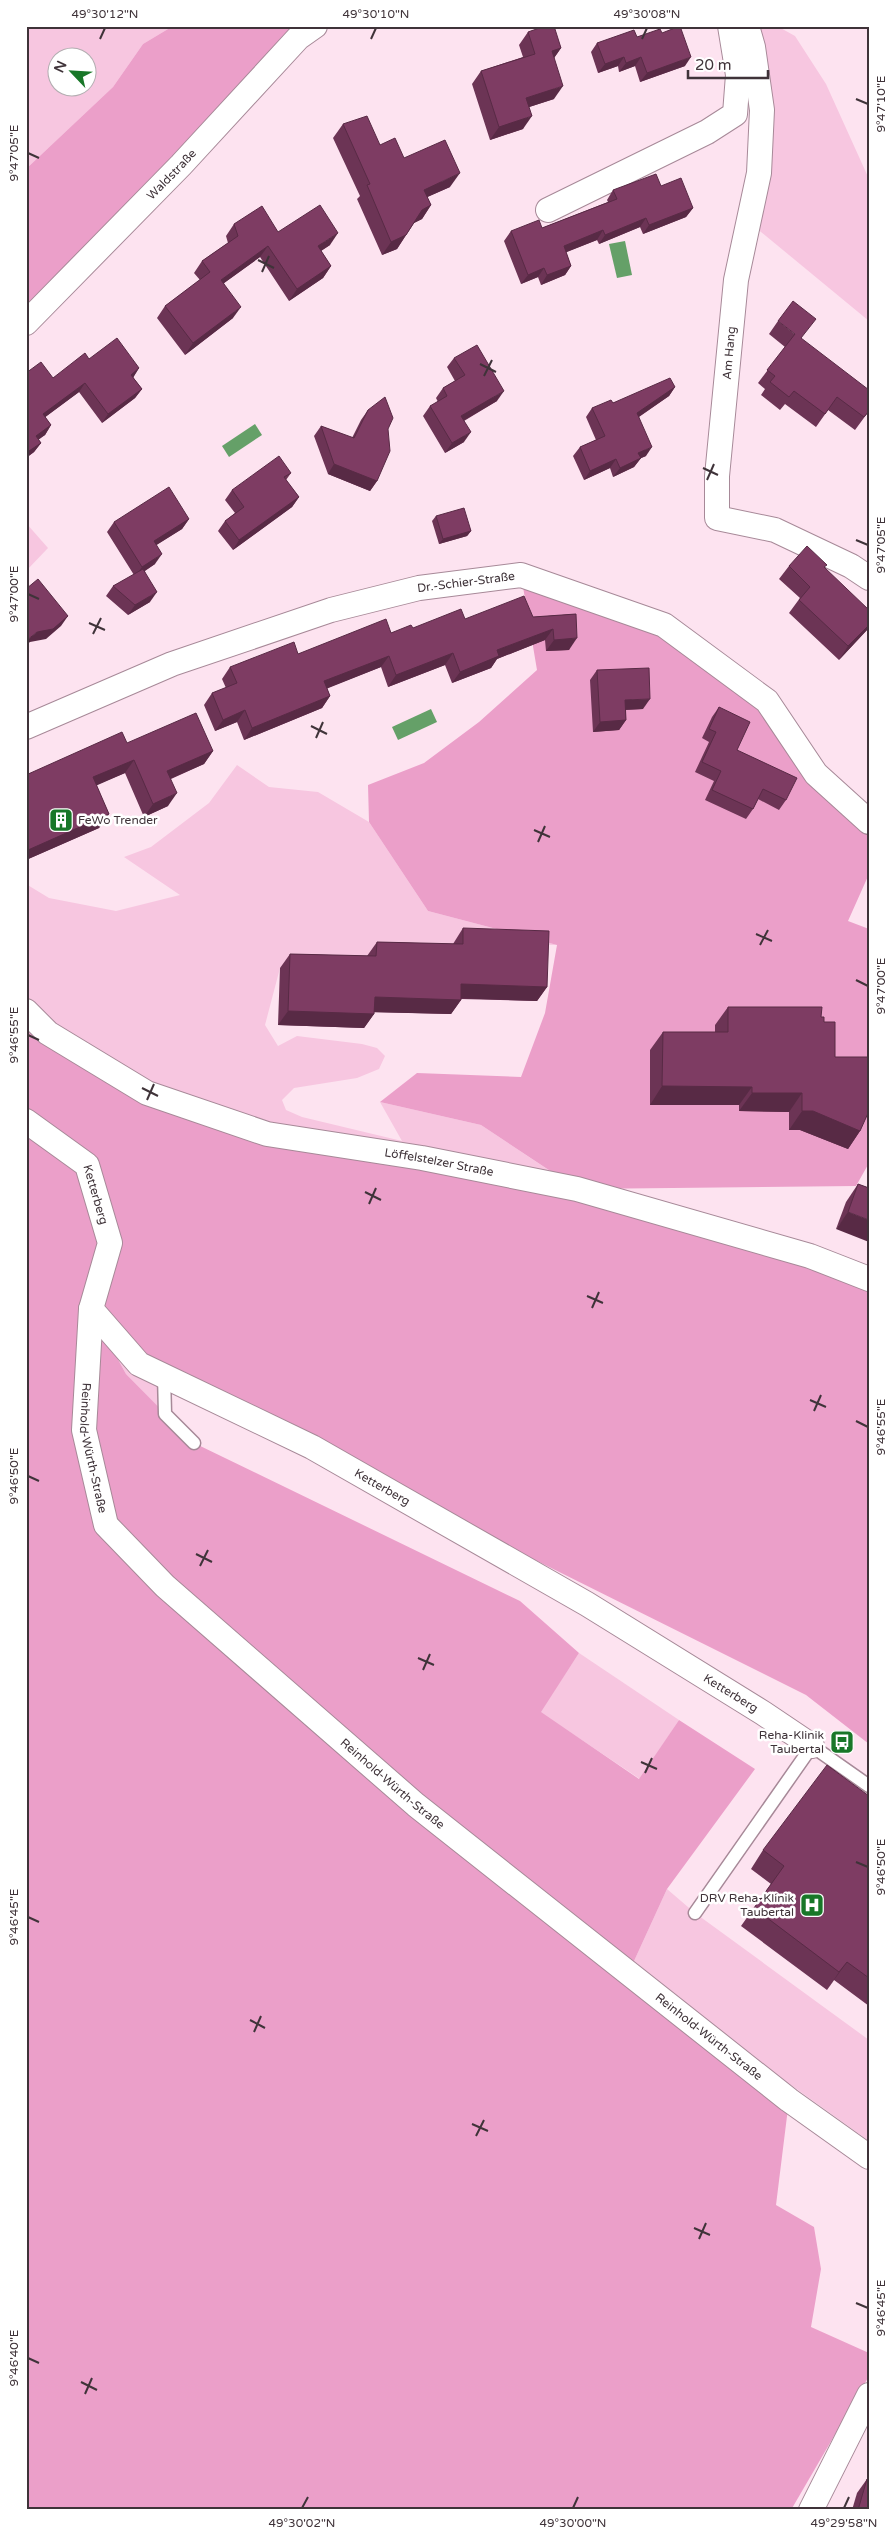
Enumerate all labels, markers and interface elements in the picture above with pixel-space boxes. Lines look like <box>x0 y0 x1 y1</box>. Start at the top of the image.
text: 49°30'12"N <box>72 7 139 21</box>
text: 49°30'10"N <box>343 7 410 21</box>
text: 49°30'08"N <box>614 7 681 21</box>
north arrow <box>48 48 98 98</box>
scale bar <box>688 48 768 80</box>
text: 20 m <box>695 56 732 74</box>
text: N <box>51 58 71 75</box>
text: 9°47'10"E <box>874 75 888 133</box>
text: 9°47'05"E <box>7 124 21 182</box>
street label: Waldstraße <box>144 146 199 203</box>
street label: Am Hang <box>720 326 738 380</box>
text: 9°47'05"E <box>874 516 888 574</box>
text: 9°47'00"E <box>7 565 21 623</box>
street label: Dr.-Schier-Straße <box>416 569 516 595</box>
building icon: FeWo Trender <box>48 807 74 833</box>
place label: FeWo Trender <box>78 813 158 827</box>
text: 9°47'00"E <box>874 957 888 1015</box>
text: 9°46'55"E <box>7 1006 21 1064</box>
street label: Löffelstelzer Straße <box>384 1145 495 1179</box>
street label: Ketterberg <box>80 1163 111 1226</box>
street label: Reinhold-Würth-Straße <box>77 1382 110 1515</box>
text: 9°46'55"E <box>874 1398 888 1456</box>
text: 9°46'50"E <box>7 1447 21 1505</box>
street label: Ketterberg <box>352 1466 413 1508</box>
street label: Ketterberg <box>701 1671 761 1715</box>
place label: Reha-Klinik Taubertal <box>759 1728 824 1756</box>
bus stop icon: Reha-Klinik Taubertal <box>829 1729 855 1755</box>
street label: Reinhold-Würth-Straße <box>338 1735 448 1832</box>
text: 9°46'50"E <box>874 1838 888 1896</box>
text: 9°46'45"E <box>7 1888 21 1946</box>
place label: DRV Reha-Klinik Taubertal <box>700 1891 794 1919</box>
hospital icon: DRV Reha-Klinik Taubertal <box>799 1892 825 1918</box>
street label: Reinhold-Würth-Straße <box>653 1990 765 2083</box>
text: 9°46'45"E <box>874 2279 888 2337</box>
text: 9°46'40"E <box>7 2329 21 2387</box>
text: 49°30'02"N <box>269 2516 336 2530</box>
text: 49°30'00"N <box>540 2516 607 2530</box>
text: 49°29'58"N <box>811 2516 878 2530</box>

